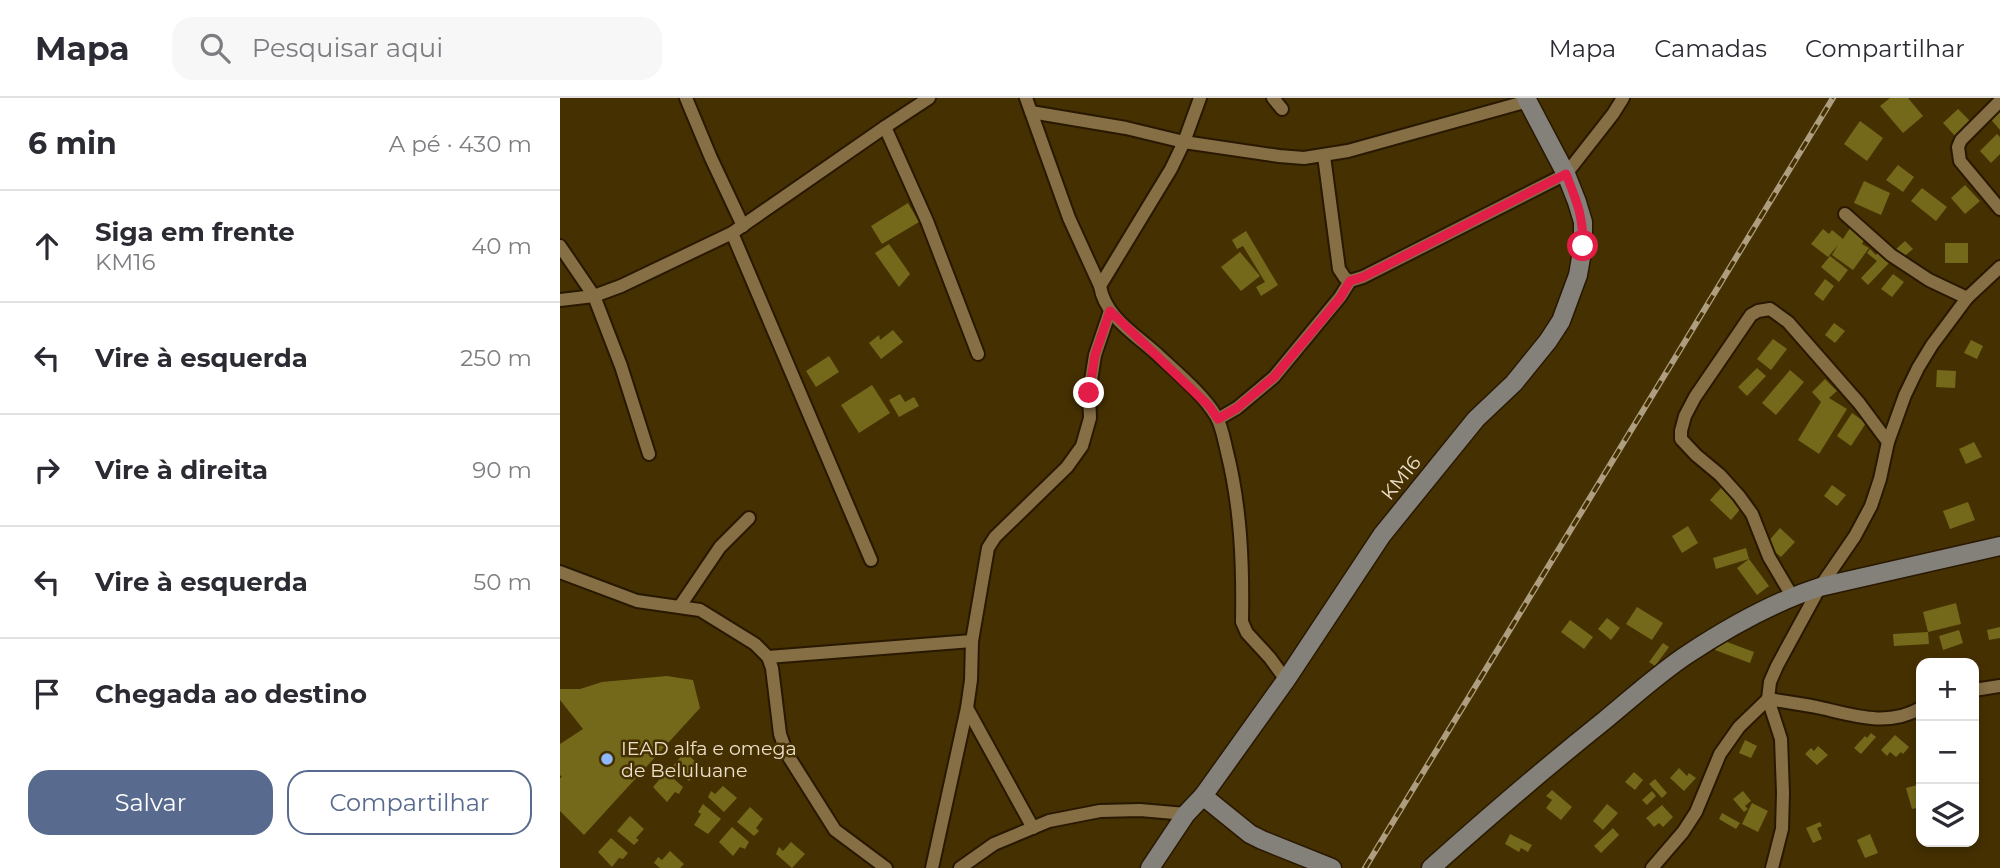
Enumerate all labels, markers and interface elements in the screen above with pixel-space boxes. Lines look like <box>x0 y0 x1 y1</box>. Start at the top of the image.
search box <box>172 17 662 80</box>
text: Mapa <box>35 28 130 68</box>
icon: search <box>196 29 234 67</box>
text: Pesquisar aqui <box>252 32 443 64</box>
text: Mapa <box>1549 34 1616 63</box>
text: Camadas <box>1654 34 1767 63</box>
text: Compartilhar <box>1805 34 1965 63</box>
text: 6 min <box>28 125 117 162</box>
text: A pé · 430 m <box>389 130 532 158</box>
text: Siga em frente <box>95 216 295 248</box>
icon: ahead <box>28 227 66 265</box>
route start <box>1567 230 1598 261</box>
text: 40 m <box>471 232 532 260</box>
text: KM16 <box>95 248 156 276</box>
icon: left <box>28 339 66 377</box>
text: Vire à esquerda <box>95 342 308 374</box>
text: 250 m <box>460 344 532 372</box>
route end <box>1073 377 1104 408</box>
icon: right <box>28 451 66 489</box>
street label: KM16 <box>1376 451 1426 505</box>
text: Vire à direita <box>95 454 268 486</box>
text: 90 m <box>472 456 532 484</box>
icon: left <box>28 563 66 601</box>
text: Vire à esquerda <box>95 566 308 598</box>
text: 50 m <box>473 568 532 596</box>
map controls <box>1916 658 1979 847</box>
button: + <box>1916 658 1979 721</box>
icon: arrive <box>28 675 66 713</box>
text: Chegada ao destino <box>95 678 367 710</box>
button: − <box>1916 721 1979 784</box>
place label: IEAD alfa e omega de Beluluane <box>621 737 797 782</box>
marker: IEAD alfa e omega de Beluluane <box>599 751 615 767</box>
button: Salvar <box>28 770 273 835</box>
button: Compartilhar <box>287 770 532 835</box>
button: layers <box>1916 784 1979 847</box>

